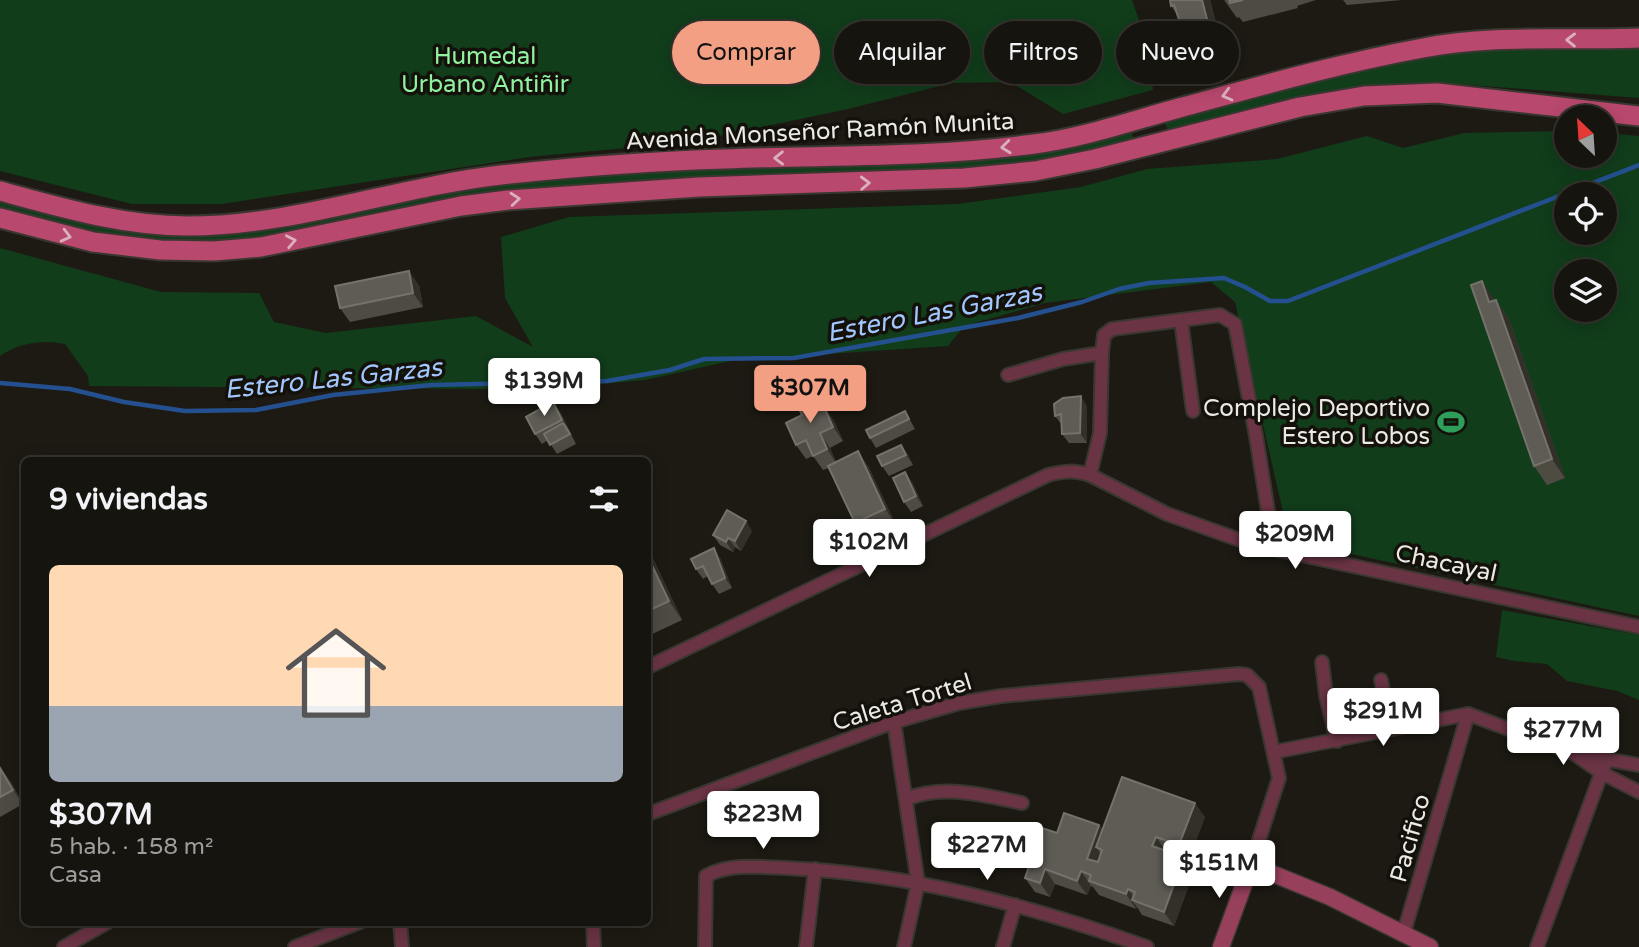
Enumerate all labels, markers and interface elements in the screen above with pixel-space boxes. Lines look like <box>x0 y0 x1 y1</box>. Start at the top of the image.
chip: Comprar <box>672 21 820 84</box>
chip: Alquilar <box>834 21 970 84</box>
chip: Filtros <box>984 21 1102 84</box>
chip: Nuevo <box>1116 21 1239 84</box>
one-way arrow <box>1565 32 1576 47</box>
park label: Humedal Urbano Antiñir <box>401 42 570 99</box>
one-way arrow <box>1221 87 1233 101</box>
north arrow <box>1554 105 1617 168</box>
map controls <box>1554 105 1617 322</box>
street label: Avenida Monseñor Ramón Munita <box>625 107 1015 156</box>
one-way arrow <box>1000 140 1012 155</box>
one-way arrow <box>773 150 784 165</box>
one-way arrow <box>859 175 870 190</box>
button: locate <box>1554 182 1617 245</box>
one-way arrow <box>510 192 521 207</box>
one-way arrow <box>60 228 72 242</box>
one-way arrow <box>285 234 297 249</box>
button: layers <box>1554 259 1617 322</box>
water label: Estero Las Garzas <box>824 276 1046 349</box>
water label: Estero Las Garzas <box>223 352 445 405</box>
pin: $139M <box>495 358 593 418</box>
pin: $307M <box>761 366 859 425</box>
text: $139M <box>504 367 584 395</box>
text: $307M <box>770 374 850 402</box>
place label: Complejo Deportivo Estero Lobos <box>1203 394 1430 451</box>
sports icon: Complejo Deportivo Estero Lobos <box>1436 407 1466 437</box>
icon: filters <box>585 480 623 518</box>
text: 9 viviendas <box>49 481 208 518</box>
pin: $209M <box>1246 512 1344 571</box>
pin: $102M <box>820 520 918 579</box>
text: $209M <box>1255 520 1335 548</box>
text: $102M <box>829 528 909 556</box>
street label: Chacayal <box>1392 539 1499 588</box>
icon: home <box>273 610 399 736</box>
street label: Caleta Tortel <box>829 668 975 737</box>
pin: $291M <box>1334 688 1432 748</box>
text: $291M <box>1343 697 1423 725</box>
pin: $277M <box>1514 708 1612 767</box>
text: $277M <box>1523 716 1603 744</box>
street label: Pacifico <box>1384 791 1437 886</box>
pin: $223M <box>714 792 812 851</box>
text: $307M <box>49 796 153 833</box>
text: $223M <box>723 800 803 828</box>
pin: $227M <box>938 822 1036 882</box>
text: $227M <box>947 831 1027 859</box>
text: 5 hab. · 158 m² <box>49 833 214 861</box>
pin: $151M <box>1170 841 1268 900</box>
text: $151M <box>1179 849 1259 877</box>
text: Casa <box>49 861 102 889</box>

